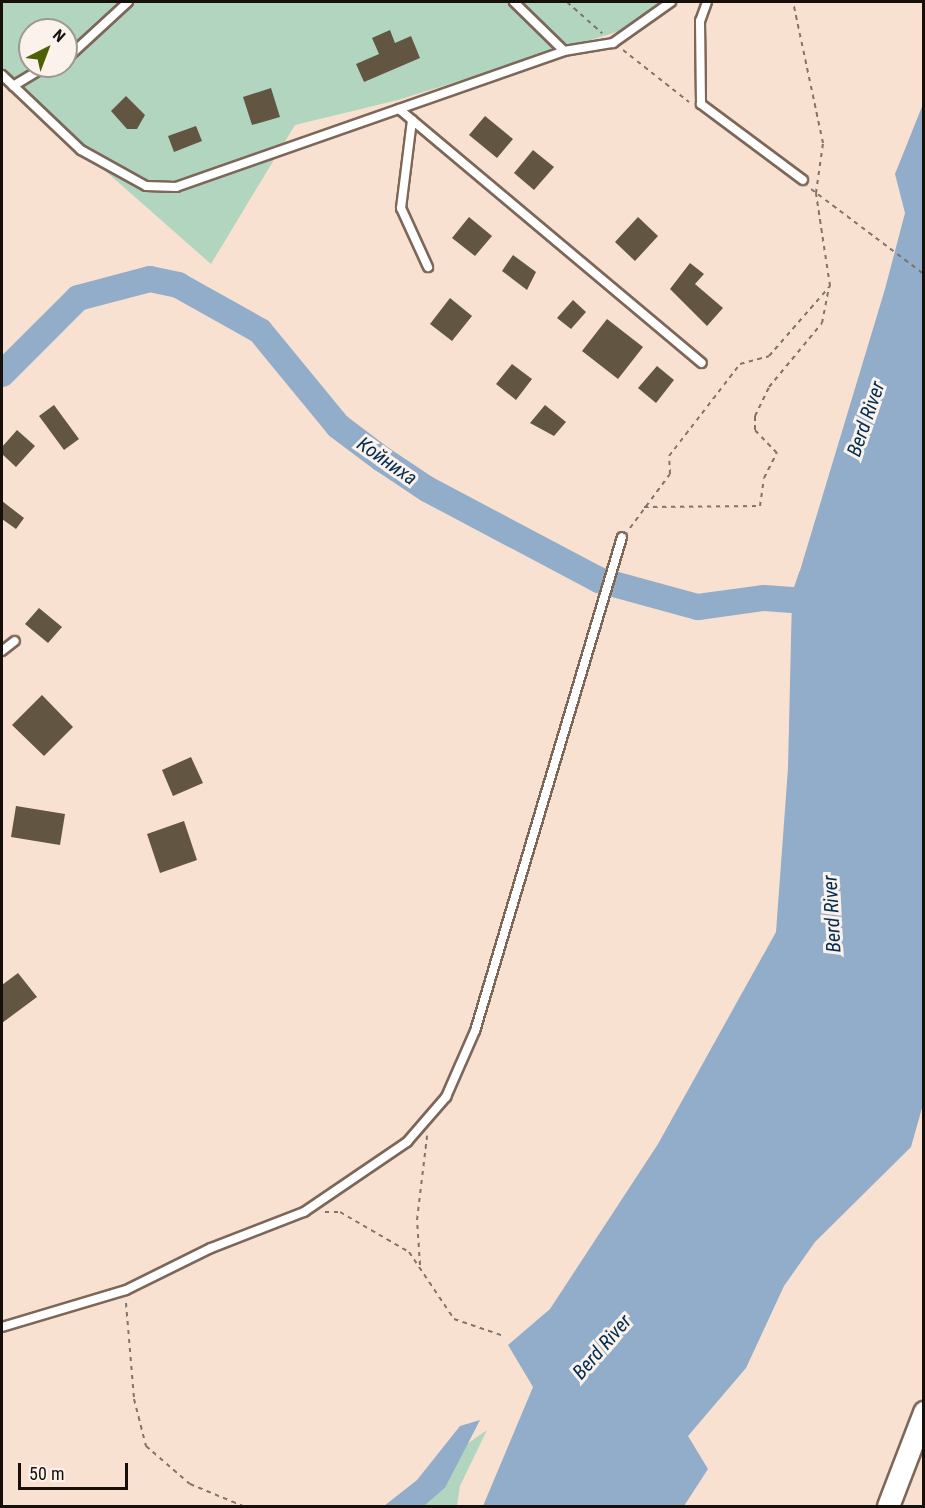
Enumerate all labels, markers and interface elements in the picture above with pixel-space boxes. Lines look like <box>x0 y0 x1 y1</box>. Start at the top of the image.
north arrow <box>18 18 78 78</box>
text: N <box>49 25 69 46</box>
water label: Berd River <box>842 378 890 460</box>
water label: Койниха <box>352 432 422 490</box>
water label: Berd River <box>818 875 846 953</box>
water label: Berd River <box>568 1310 636 1384</box>
scale bar <box>21 1451 130 1489</box>
text: 50 m <box>29 1463 64 1484</box>

